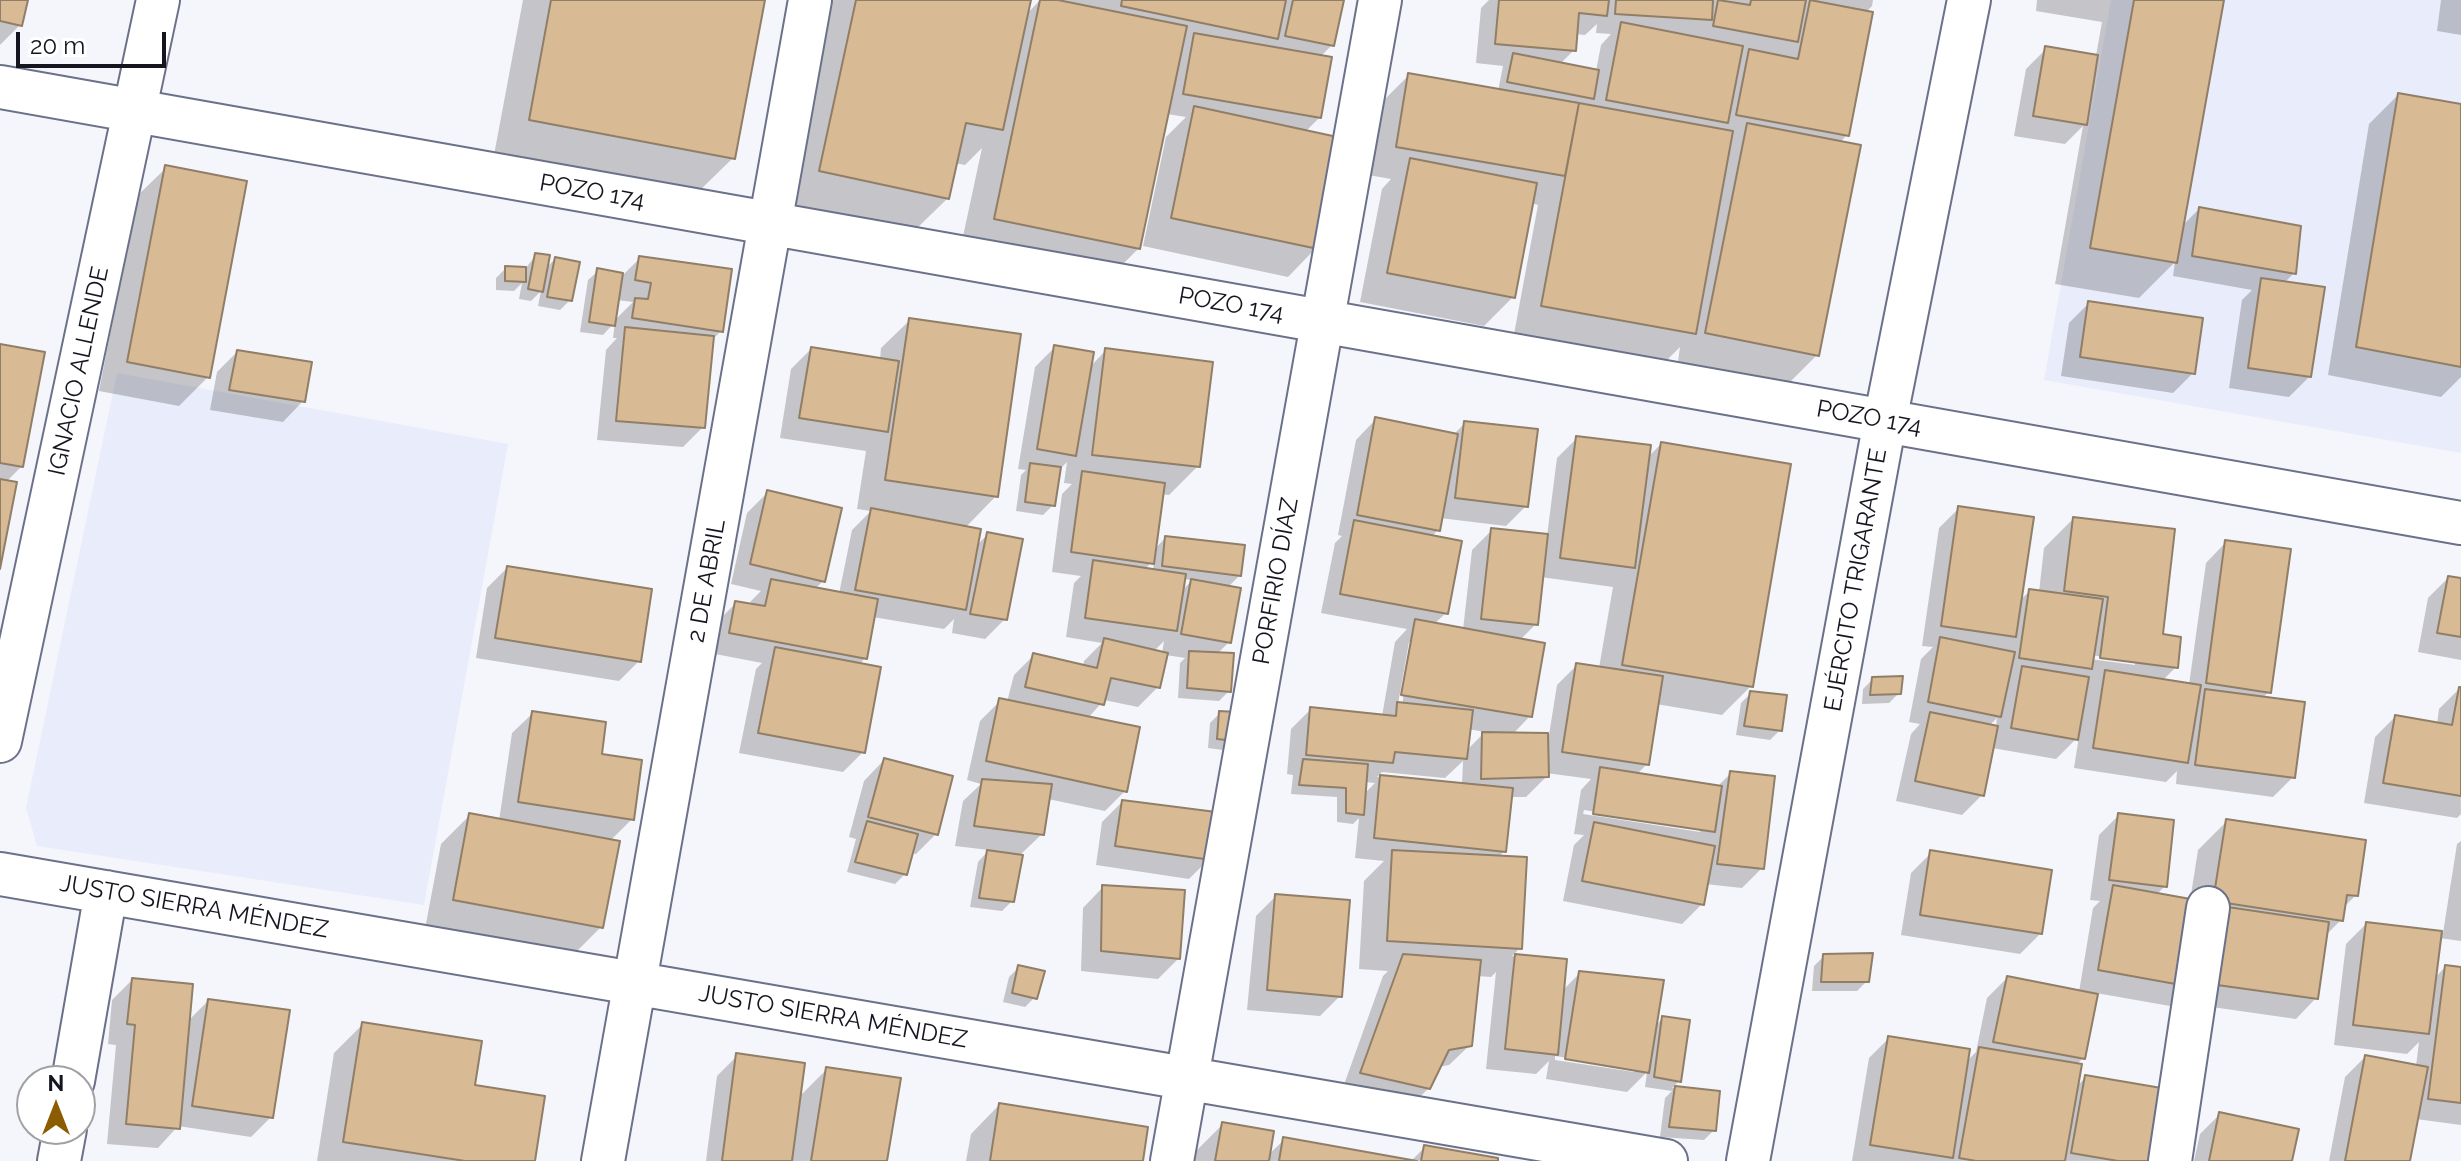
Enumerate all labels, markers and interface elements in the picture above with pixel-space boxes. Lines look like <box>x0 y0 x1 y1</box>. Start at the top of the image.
scale bar <box>20 16 170 66</box>
text: 20 m <box>30 31 85 60</box>
street label: POZO 174 <box>537 169 647 215</box>
street label: IGNACIO ALLENDE <box>43 264 115 478</box>
street label: POZO 174 <box>1176 282 1286 328</box>
street label: POZO 174 <box>1814 395 1924 441</box>
street label: EJÉRCITO TRIGARANTE <box>1819 446 1893 714</box>
street label: PORFIRIO DÍAZ <box>1247 495 1305 667</box>
street label: 2 DE ABRIL <box>682 517 732 645</box>
street label: JUSTO SIERRA MÉNDEZ <box>57 869 331 945</box>
street label: JUSTO SIERRA MÉNDEZ <box>696 979 970 1055</box>
north arrow <box>16 1065 96 1145</box>
text: N <box>48 1070 64 1096</box>

